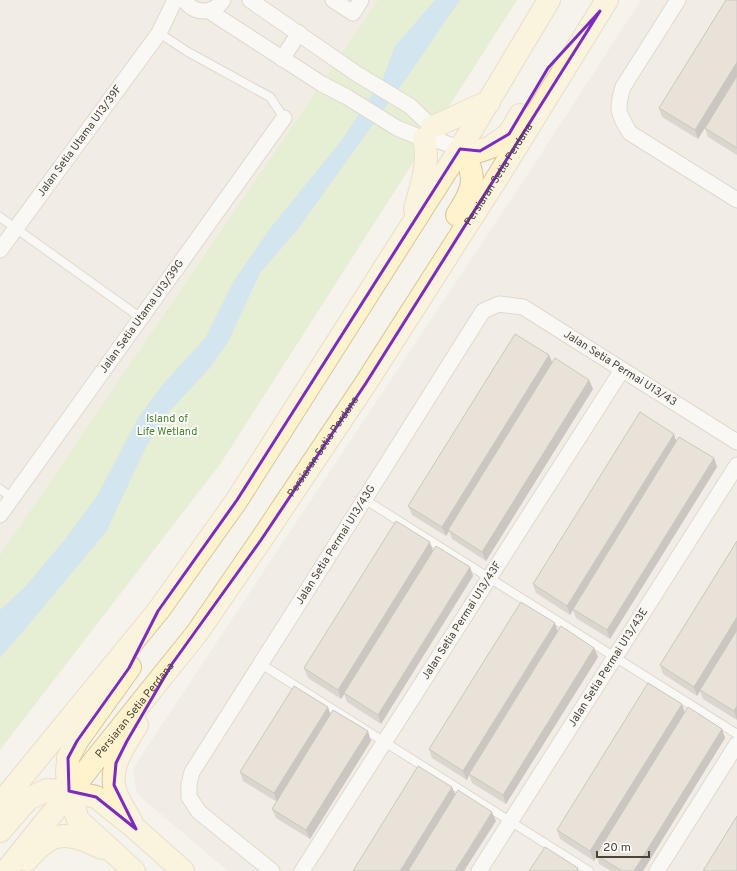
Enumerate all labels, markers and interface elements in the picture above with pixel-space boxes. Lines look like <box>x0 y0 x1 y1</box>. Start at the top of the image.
street label: Jalan Setia Utama U13/39F <box>34 83 125 200</box>
street label: Persiaran Setia Perdana <box>461 121 536 229</box>
street label: Jalan Setia Utama U13/39G <box>97 257 187 376</box>
street label: Jalan Setia Permai U13/43 <box>561 327 680 409</box>
street label: Persiaran Setia Perdana <box>284 394 362 500</box>
park label: Island of Life Wetland <box>137 412 197 439</box>
street label: Jalan Setia Permai U13/43G <box>293 482 379 607</box>
street label: Jalan Setia Permai U13/43F <box>419 559 505 682</box>
street label: Jalan Setia Permai U13/43E <box>565 606 651 730</box>
street label: Persiaran Setia Perdana <box>92 660 178 761</box>
scale bar <box>597 833 649 859</box>
text: 20 m <box>603 840 631 856</box>

